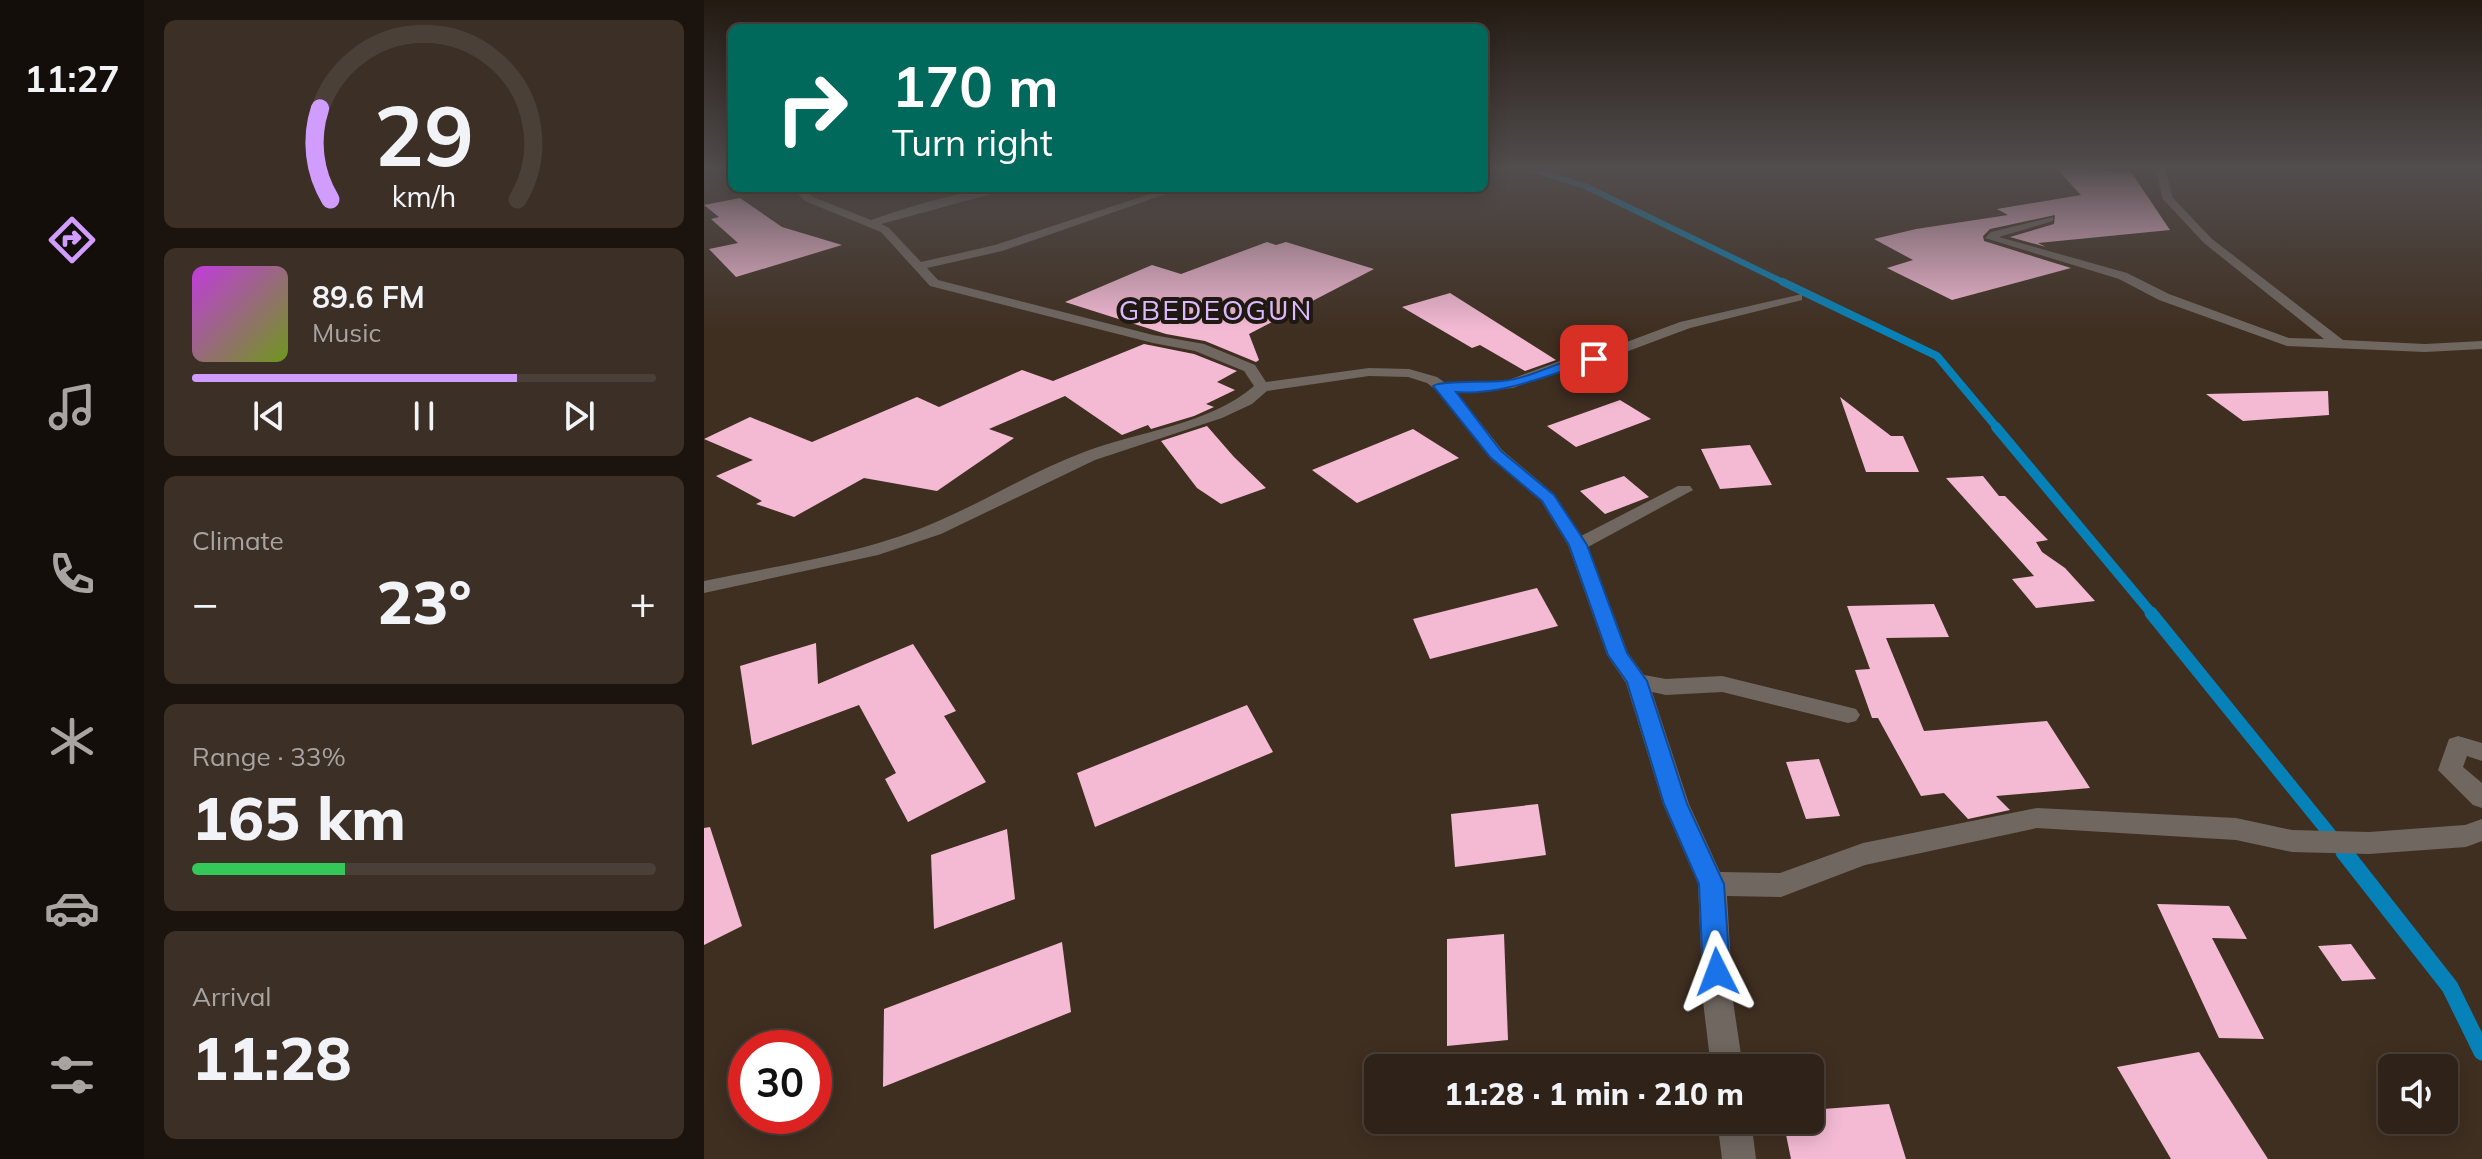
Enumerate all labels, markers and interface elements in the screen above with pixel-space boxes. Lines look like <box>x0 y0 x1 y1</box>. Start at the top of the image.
text: 170 m <box>892 51 1059 121</box>
text: 11:27 <box>24 56 120 101</box>
icon: right <box>760 56 864 160</box>
text: 29 <box>374 82 474 187</box>
text: Turn right <box>892 120 1053 165</box>
text: km/h <box>392 178 456 214</box>
icon: directions <box>44 212 100 268</box>
text: 89.6 FM <box>312 278 425 316</box>
district label: GBEDEOGUN <box>1119 292 1313 327</box>
text: Music <box>312 316 381 349</box>
pin <box>1560 325 1628 393</box>
icon: arrive <box>1572 337 1616 381</box>
icon: music <box>44 379 100 435</box>
icon: previous <box>247 394 291 438</box>
icon: pause <box>402 394 446 438</box>
icon: next <box>557 394 601 438</box>
text: Climate <box>192 524 284 557</box>
icon: phone <box>44 546 100 602</box>
text: 23° <box>376 564 472 639</box>
text: − <box>192 575 218 630</box>
text: + <box>630 575 656 630</box>
icon: climate <box>44 713 100 769</box>
text: Range · 33% <box>192 740 346 773</box>
text: 165 km <box>192 780 406 855</box>
icon: car <box>44 880 100 936</box>
position arrow <box>1675 930 1759 1014</box>
text: Arrival <box>192 980 272 1013</box>
text: 11:28 <box>192 1020 352 1095</box>
speed limit sign: 30 <box>728 1030 832 1134</box>
icon: filters <box>44 1047 100 1103</box>
map controls <box>2378 1054 2458 1134</box>
button: sound <box>2378 1054 2458 1134</box>
text: 11:28 · 1 min · 210 m <box>1444 1075 1744 1113</box>

